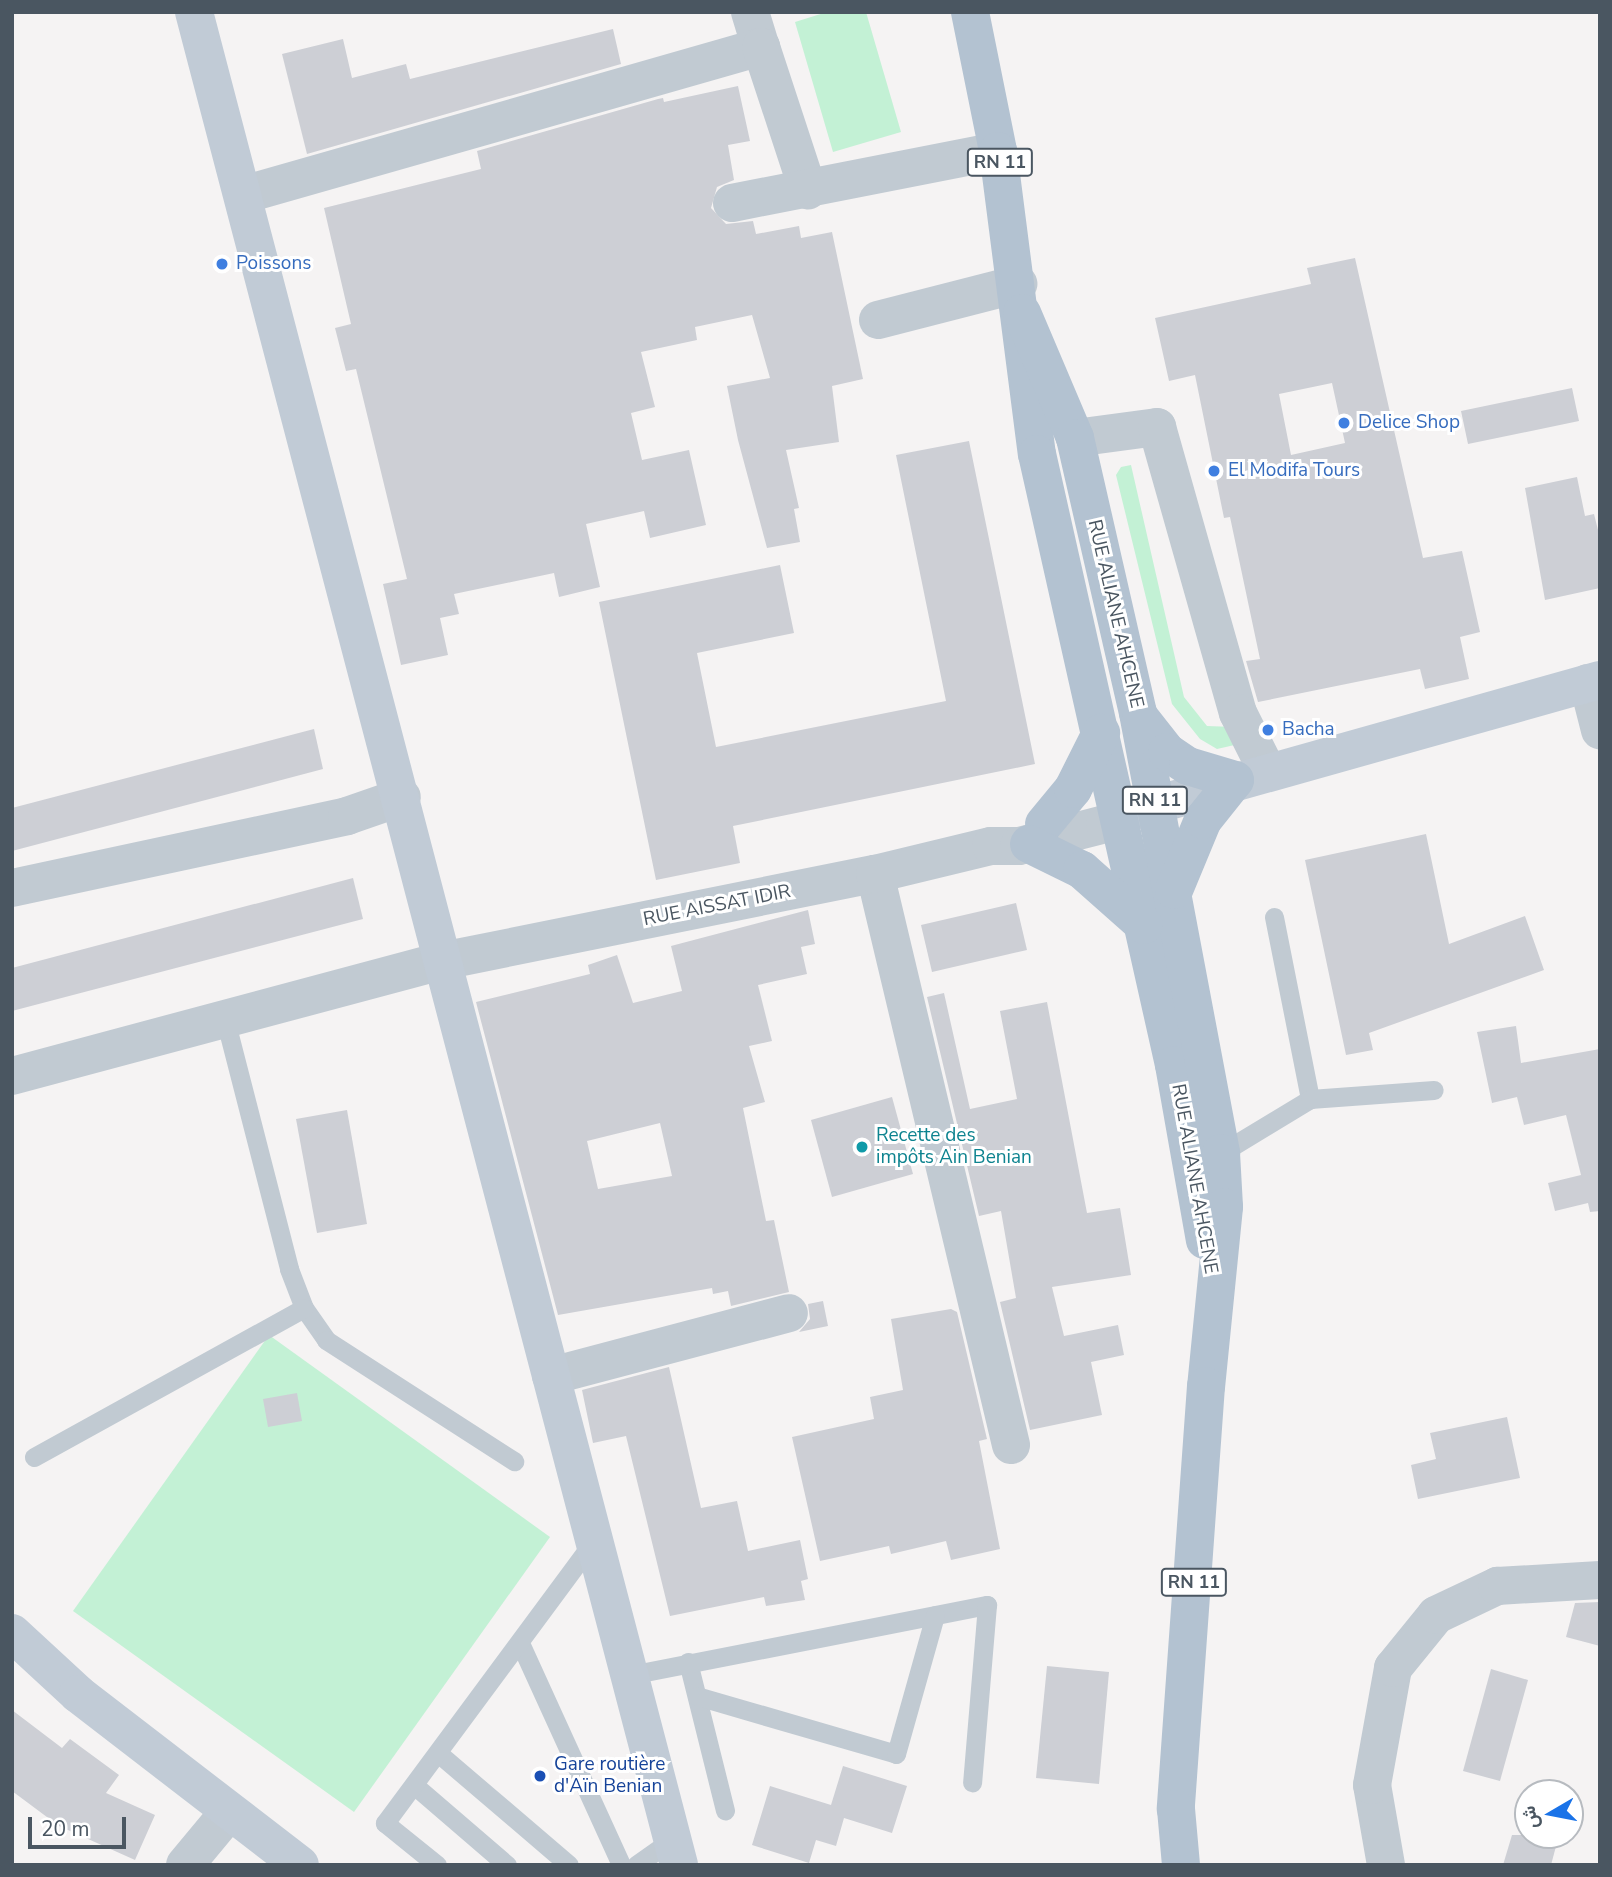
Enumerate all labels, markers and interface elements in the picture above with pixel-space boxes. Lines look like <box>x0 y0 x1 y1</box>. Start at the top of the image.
road number: RN 11 <box>967 148 1033 176</box>
place label: Poissons <box>236 253 311 275</box>
marker: Poissons <box>214 256 230 272</box>
place label: Delice Shop <box>1358 412 1460 434</box>
marker: Delice Shop <box>1336 415 1352 431</box>
place label: El Modifa Tours <box>1228 460 1360 482</box>
marker: El Modifa Tours <box>1206 463 1222 479</box>
street label: RUE ALIANE AHCENE <box>1082 518 1148 710</box>
place label: Bacha <box>1282 719 1335 741</box>
marker: Bacha <box>1260 722 1276 738</box>
road number: RN 11 <box>1122 786 1188 814</box>
street label: RUE AISSAT IDIR <box>641 881 793 931</box>
street label: RUE ALIANE AHCENE <box>1166 1082 1222 1276</box>
place label: Recette des impôts Ain Benian <box>876 1125 1032 1169</box>
marker: Recette des impôts Ain Benian <box>854 1139 870 1155</box>
road number: RN 11 <box>1161 1568 1227 1596</box>
place label: Gare routière d'Aïn Benian <box>554 1754 665 1798</box>
marker: Gare routière d'Aïn Benian <box>532 1768 548 1784</box>
north arrow <box>1514 1779 1584 1849</box>
scale bar <box>32 1804 130 1848</box>
text: ش <box>1516 1804 1545 1831</box>
text: 20 m <box>41 1815 90 1843</box>

